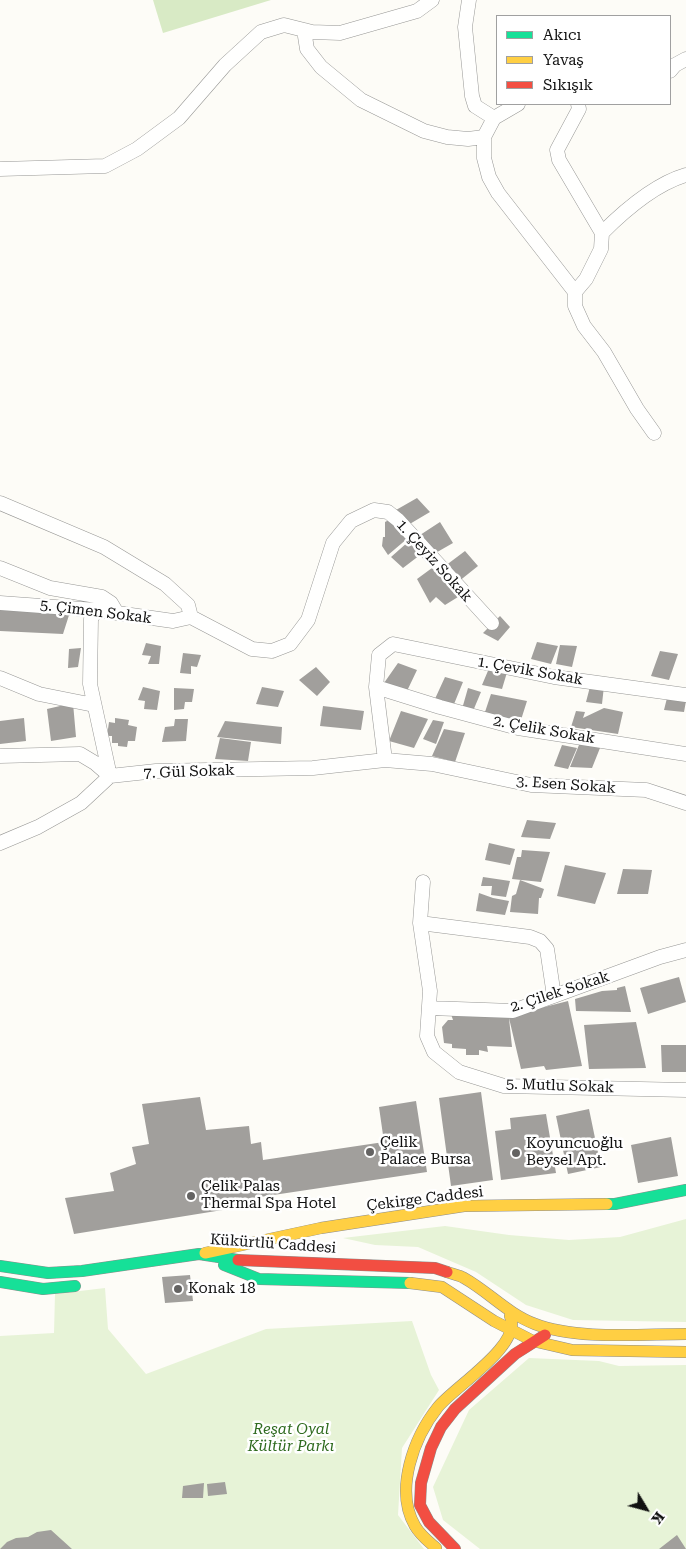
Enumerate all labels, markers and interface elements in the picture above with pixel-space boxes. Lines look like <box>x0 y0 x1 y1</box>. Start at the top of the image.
legend <box>496 15 671 105</box>
text: Akıcı <box>543 26 581 44</box>
text: Yavaş <box>543 51 584 69</box>
text: Sıkışık <box>543 76 593 94</box>
street label: 1. Çeyiz Sokak <box>392 516 476 606</box>
street label: 5. Çimen Sokak <box>39 596 153 628</box>
street label: 1. Çevik Sokak <box>476 653 584 689</box>
street label: 2. Çelik Sokak <box>492 712 596 748</box>
street label: 7. Gül Sokak <box>143 761 235 783</box>
street label: 3. Esen Sokak <box>516 773 616 797</box>
street label: 2. Çilek Sokak <box>508 967 612 1017</box>
street label: 5. Mutlu Sokak <box>506 1075 614 1097</box>
place label: Çelik Palace Bursa <box>380 1134 471 1169</box>
place label: Koyuncuoğlu Beysel Apt. <box>526 1135 623 1170</box>
marker: Çelik Palace Bursa <box>364 1146 376 1158</box>
marker: Koyuncuoğlu Beysel Apt. <box>510 1147 522 1159</box>
place label: Çelik Palas Thermal Spa Hotel <box>201 1178 336 1213</box>
street label: Çekirge Caddesi <box>366 1183 484 1215</box>
marker: Çelik Palas Thermal Spa Hotel <box>185 1190 197 1202</box>
street label: Kükürtlü Caddesi <box>209 1231 337 1257</box>
place label: Konak 18 <box>188 1280 256 1298</box>
marker: Konak 18 <box>172 1283 184 1295</box>
park label: Reşat Oyal Kültür Parkı <box>248 1421 334 1456</box>
north arrow <box>621 1484 671 1534</box>
text: K <box>648 1509 668 1527</box>

